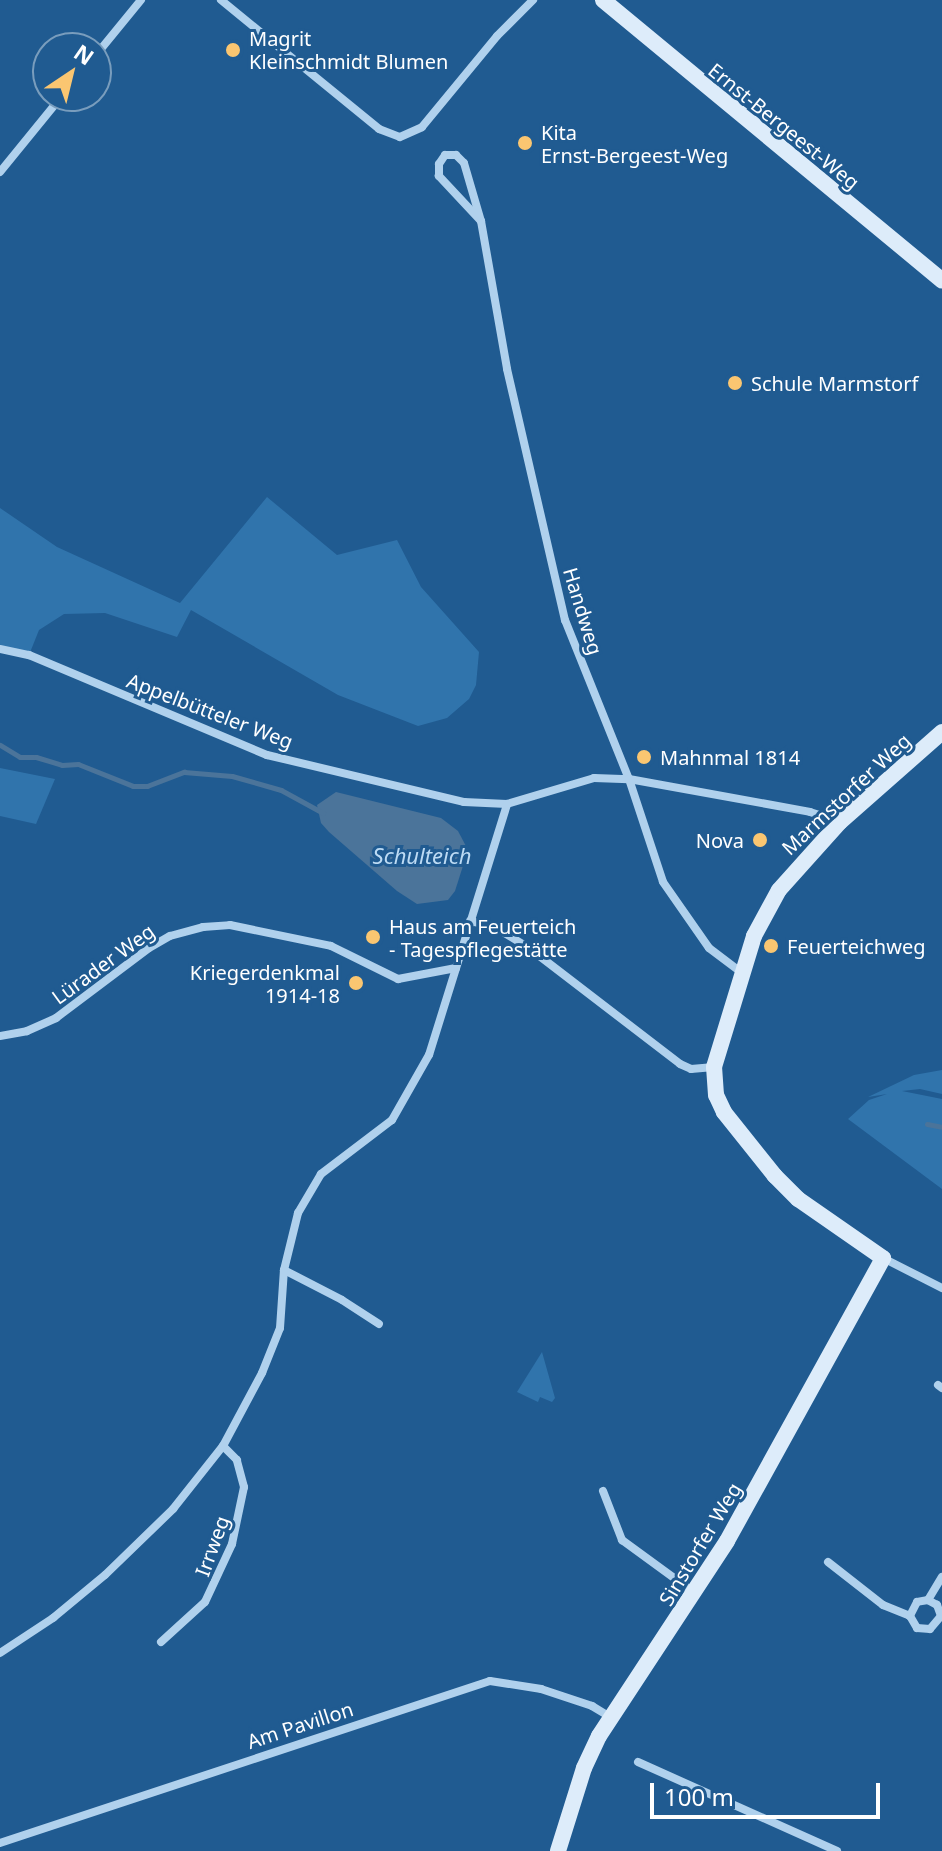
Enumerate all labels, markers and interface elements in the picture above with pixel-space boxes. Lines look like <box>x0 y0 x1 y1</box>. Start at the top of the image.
place label: Magrit Kleinschmidt Blumen <box>249 26 448 73</box>
north arrow <box>32 32 112 112</box>
text: N <box>69 37 101 71</box>
marker: Magrit Kleinschmidt Blumen <box>224 41 242 59</box>
street label: Ernst-Bergeest-Weg <box>704 58 864 194</box>
place label: Kita Ernst-Bergeest-Weg <box>541 120 728 167</box>
marker: Kita Ernst-Bergeest-Weg <box>516 134 534 152</box>
place label: Schule Marmstorf <box>751 371 918 395</box>
marker: Schule Marmstorf <box>726 374 744 392</box>
street label: Handweg <box>558 564 608 658</box>
street label: Appelbütteler Weg <box>124 668 296 754</box>
street label: Marmstorfer Weg <box>777 728 915 860</box>
place label: Mahnmal 1814 <box>660 745 800 769</box>
marker: Mahnmal 1814 <box>635 748 653 766</box>
place label: Nova <box>696 828 744 852</box>
marker: Nova <box>751 831 769 849</box>
water label: Schulteich <box>373 843 471 869</box>
place label: Haus am Feuerteich - Tagespflegestätte <box>389 914 576 961</box>
street label: Lürader Weg <box>47 919 159 1009</box>
marker: Haus am Feuerteich - Tagespflegestätte <box>364 928 382 946</box>
place label: Feuerteichweg <box>787 934 925 958</box>
marker: Feuerteichweg <box>762 937 780 955</box>
place label: Kriegerdenkmal 1914-18 <box>190 960 340 1007</box>
marker: Kriegerdenkmal 1914-18 <box>347 974 365 992</box>
street label: Sinstorfer Weg <box>654 1478 746 1610</box>
street label: Irrweg <box>190 1512 234 1580</box>
street label: Am Pavillon <box>244 1697 356 1753</box>
scale bar <box>654 1767 884 1817</box>
text: 100 m <box>664 1780 734 1813</box>

